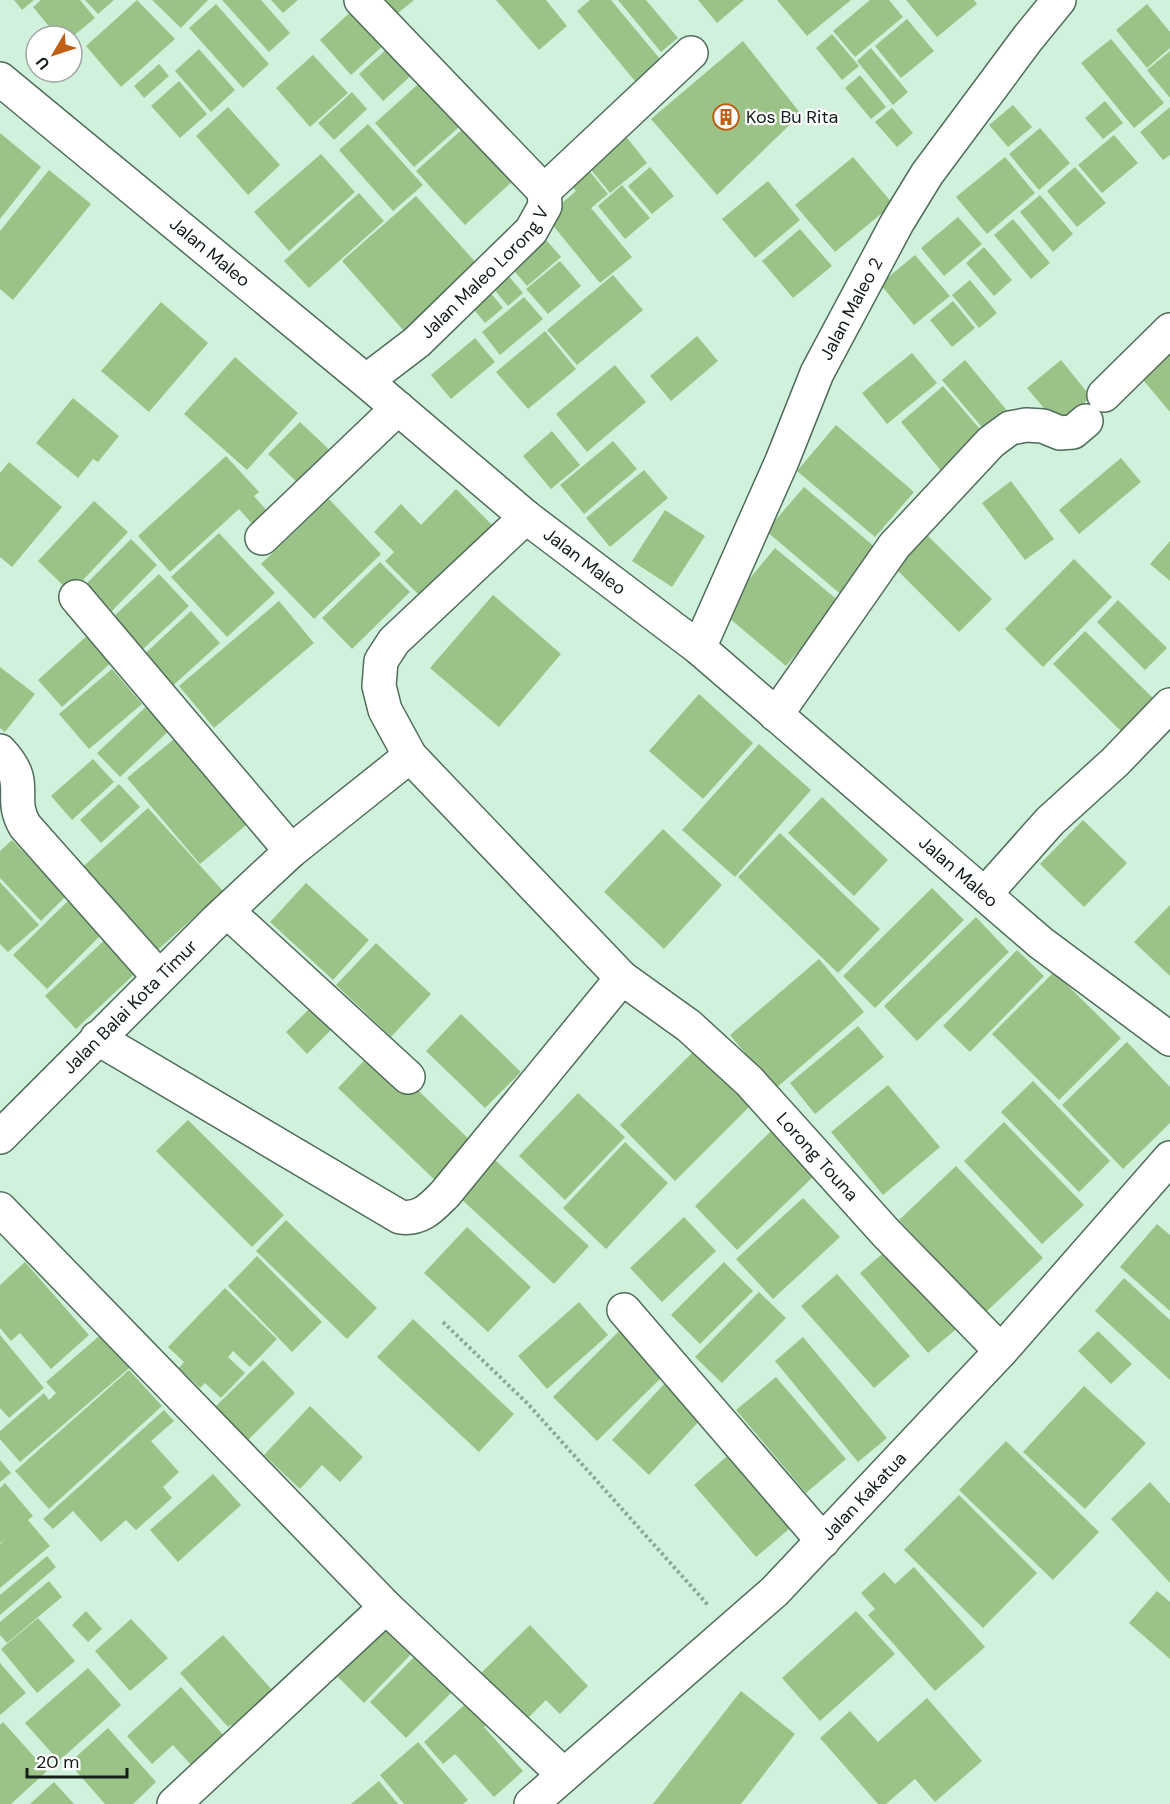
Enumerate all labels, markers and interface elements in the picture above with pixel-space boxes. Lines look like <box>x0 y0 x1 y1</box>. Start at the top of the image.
north arrow <box>24 24 84 84</box>
text: U <box>31 52 54 74</box>
building icon: Kos Bu Rita <box>711 102 741 132</box>
place label: Kos Bu Rita <box>746 105 838 129</box>
street label: Jalan Maleo Lorong V <box>415 202 555 344</box>
street label: Jalan Maleo <box>164 212 255 292</box>
street label: Jalan Maleo 2 <box>814 253 888 364</box>
street label: Jalan Maleo <box>538 522 631 600</box>
street label: Jalan Maleo <box>914 831 1003 913</box>
street label: Jalan Balai Kota Timur <box>58 934 203 1079</box>
street label: Lorong Touna <box>771 1107 864 1206</box>
street label: Jalan Kakatua <box>817 1447 912 1546</box>
scale bar <box>27 1741 128 1779</box>
text: 20 m <box>36 1750 79 1774</box>

